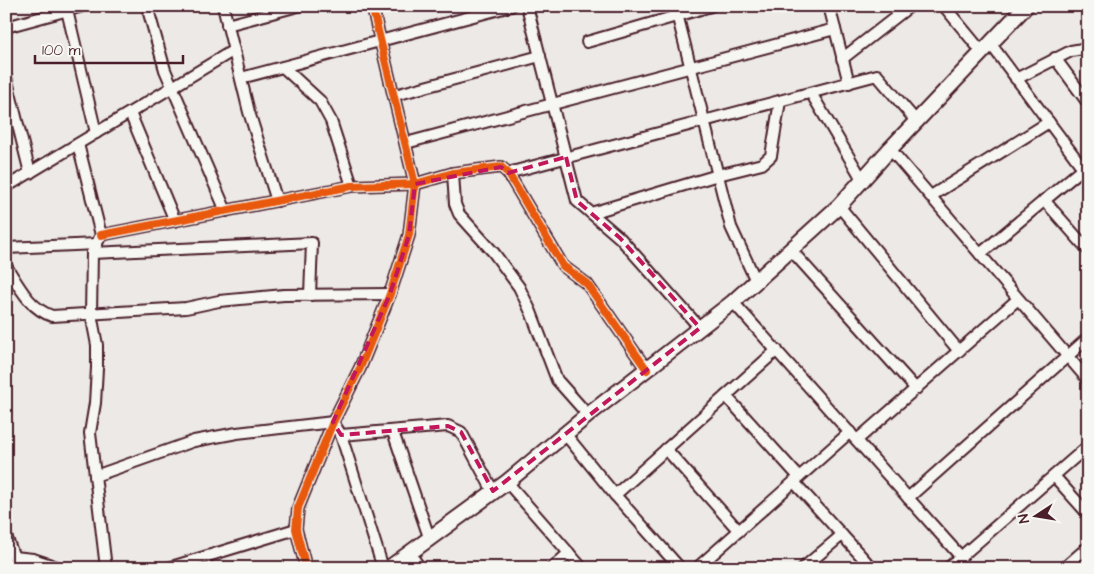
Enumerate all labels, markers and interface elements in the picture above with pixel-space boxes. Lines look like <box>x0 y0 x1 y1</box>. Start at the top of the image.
scale bar <box>35 32 182 64</box>
text: 100 m <box>42 40 81 61</box>
north arrow <box>1012 492 1062 542</box>
text: N <box>1014 512 1035 525</box>

